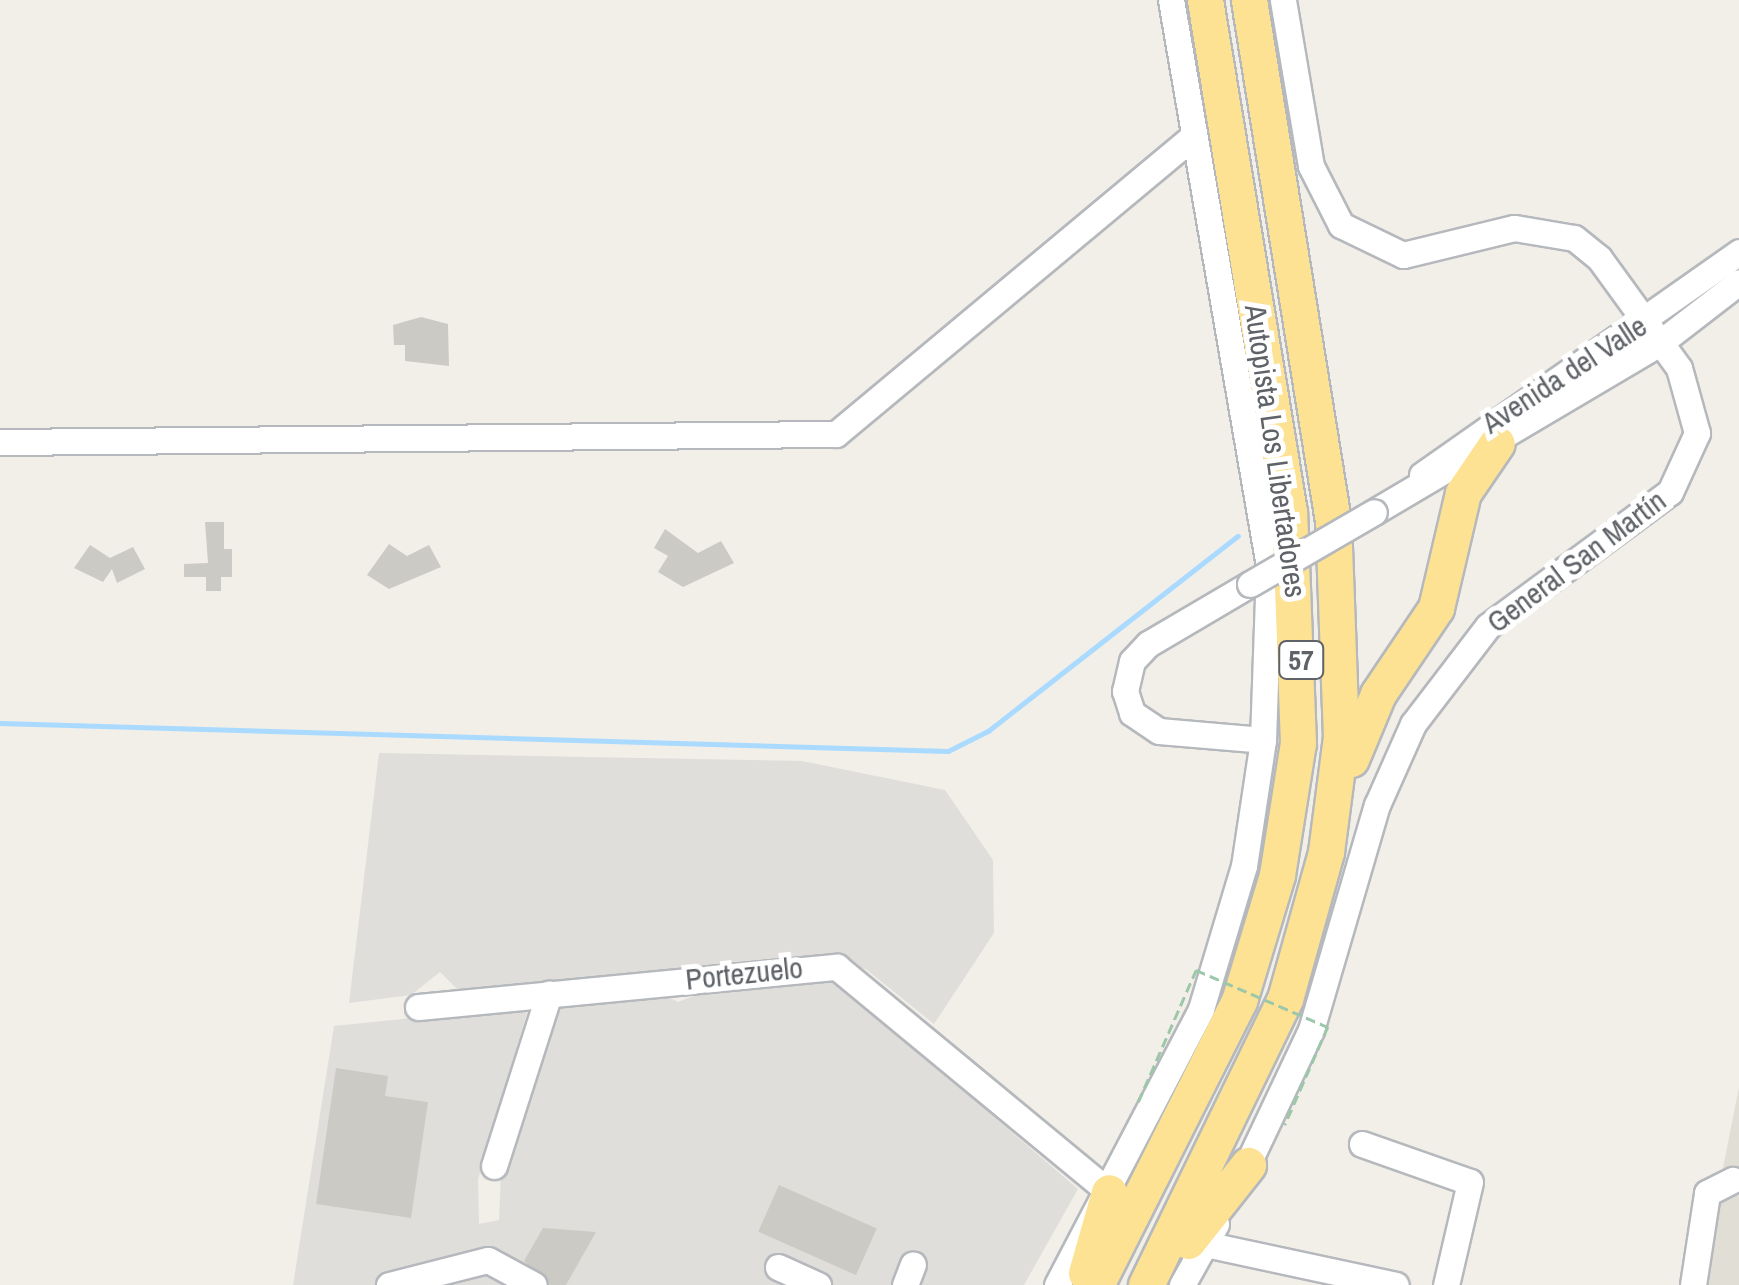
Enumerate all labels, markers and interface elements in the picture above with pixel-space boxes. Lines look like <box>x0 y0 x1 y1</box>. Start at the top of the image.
street label: Autopista Los Libertadores <box>1238 302 1314 600</box>
street label: Avenida del Valle <box>1475 307 1653 441</box>
street label: General San Martín <box>1479 482 1673 640</box>
road number: 57 <box>1276 637 1326 683</box>
street label: Portezuelo <box>684 949 804 997</box>

